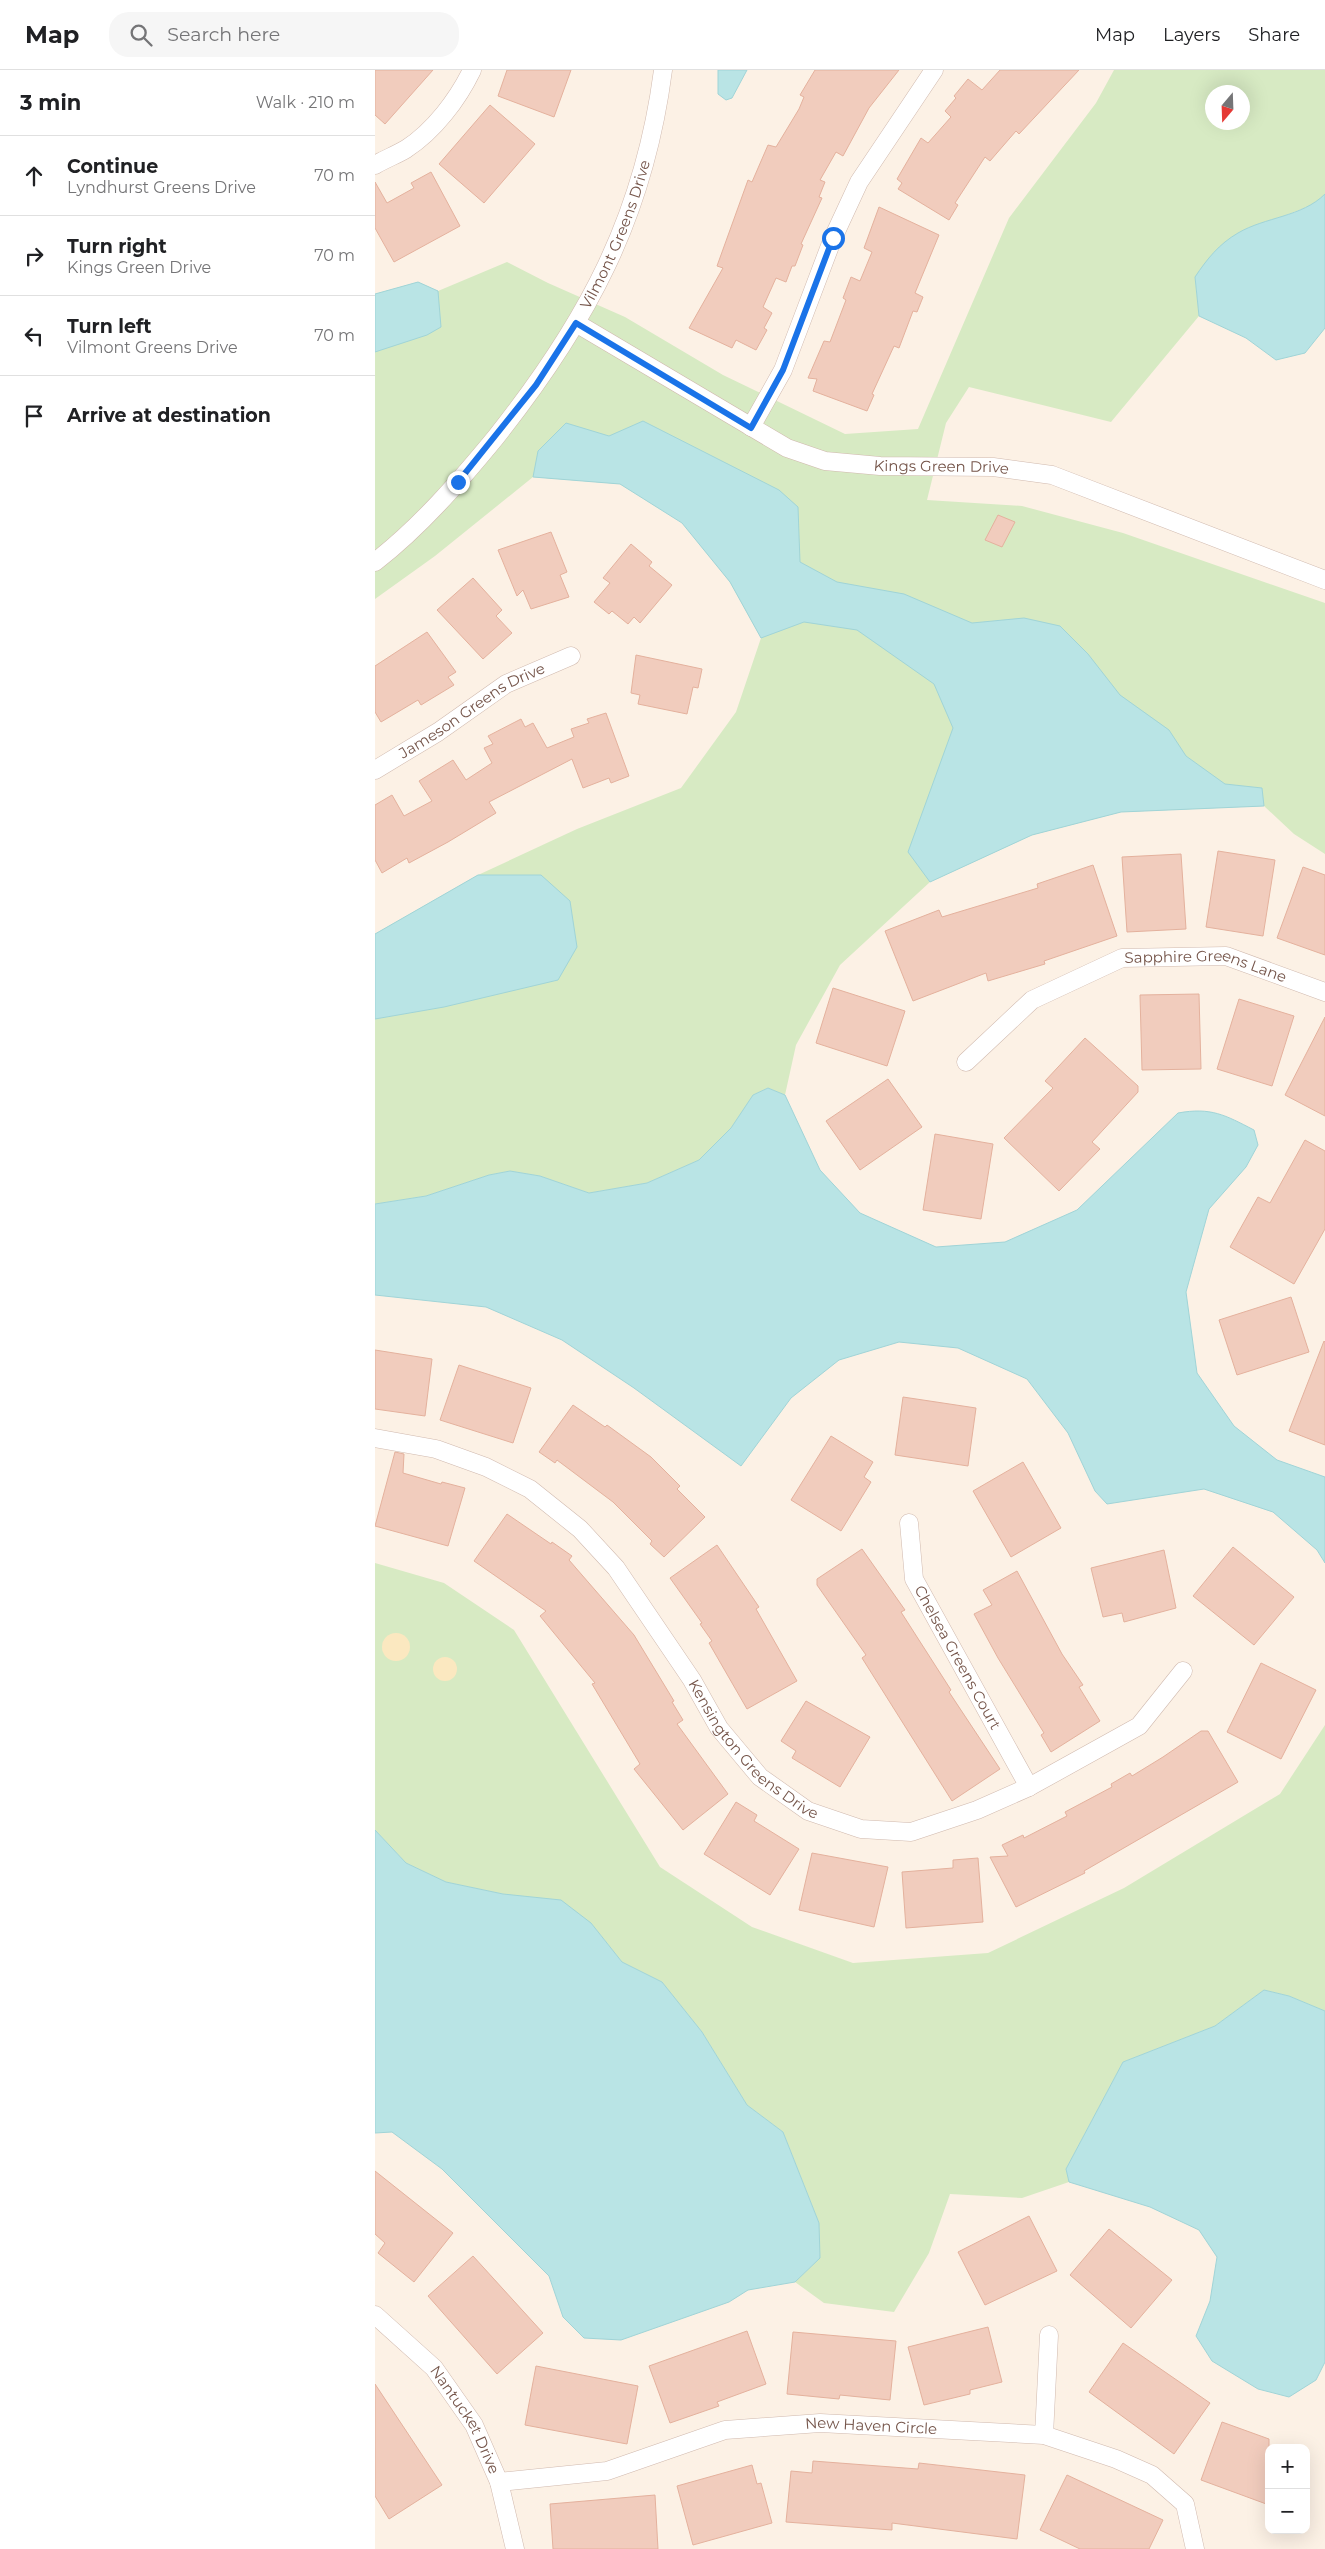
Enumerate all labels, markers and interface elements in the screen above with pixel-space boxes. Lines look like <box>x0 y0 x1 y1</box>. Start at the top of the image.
search box <box>109 12 459 57</box>
text: Map <box>25 20 79 49</box>
icon: search <box>127 21 155 49</box>
text: Search here <box>167 23 280 46</box>
text: Map <box>1095 24 1135 46</box>
text: Layers <box>1163 24 1220 46</box>
text: Share <box>1248 24 1300 46</box>
north arrow <box>1205 85 1250 130</box>
text: 3 min <box>20 90 81 115</box>
text: Walk · 210 m <box>256 93 355 112</box>
text: Continue <box>67 155 158 178</box>
street label: Vilmont Greens Drive <box>576 158 654 312</box>
icon: ahead <box>20 162 48 190</box>
text: 70 m <box>314 166 355 185</box>
text: Lyndhurst Greens Drive <box>67 178 256 197</box>
route start <box>822 227 845 250</box>
text: Turn right <box>67 235 167 258</box>
icon: right <box>20 242 48 270</box>
text: 70 m <box>314 246 355 265</box>
text: Kings Green Drive <box>67 258 211 277</box>
text: Turn left <box>67 315 152 338</box>
icon: left <box>20 322 48 350</box>
text: 70 m <box>314 326 355 345</box>
text: Vilmont Greens Drive <box>67 338 238 357</box>
icon: arrive <box>20 402 48 430</box>
text: Arrive at destination <box>67 404 271 427</box>
street label: Kings Green Drive <box>873 455 1010 478</box>
route end <box>447 471 470 494</box>
street label: Jameson Greens Drive <box>394 658 548 763</box>
street label: Sapphire Greens Lane <box>1124 945 1289 986</box>
street label: Chelsea Greens Court <box>910 1582 1005 1733</box>
street label: Kensington Greens Drive <box>685 1676 821 1823</box>
street label: Nantucket Drive <box>426 2362 504 2477</box>
street label: New Haven Circle <box>804 2413 938 2438</box>
map controls <box>1265 2444 1310 2534</box>
button: + <box>1265 2444 1310 2489</box>
button: − <box>1265 2489 1310 2534</box>

